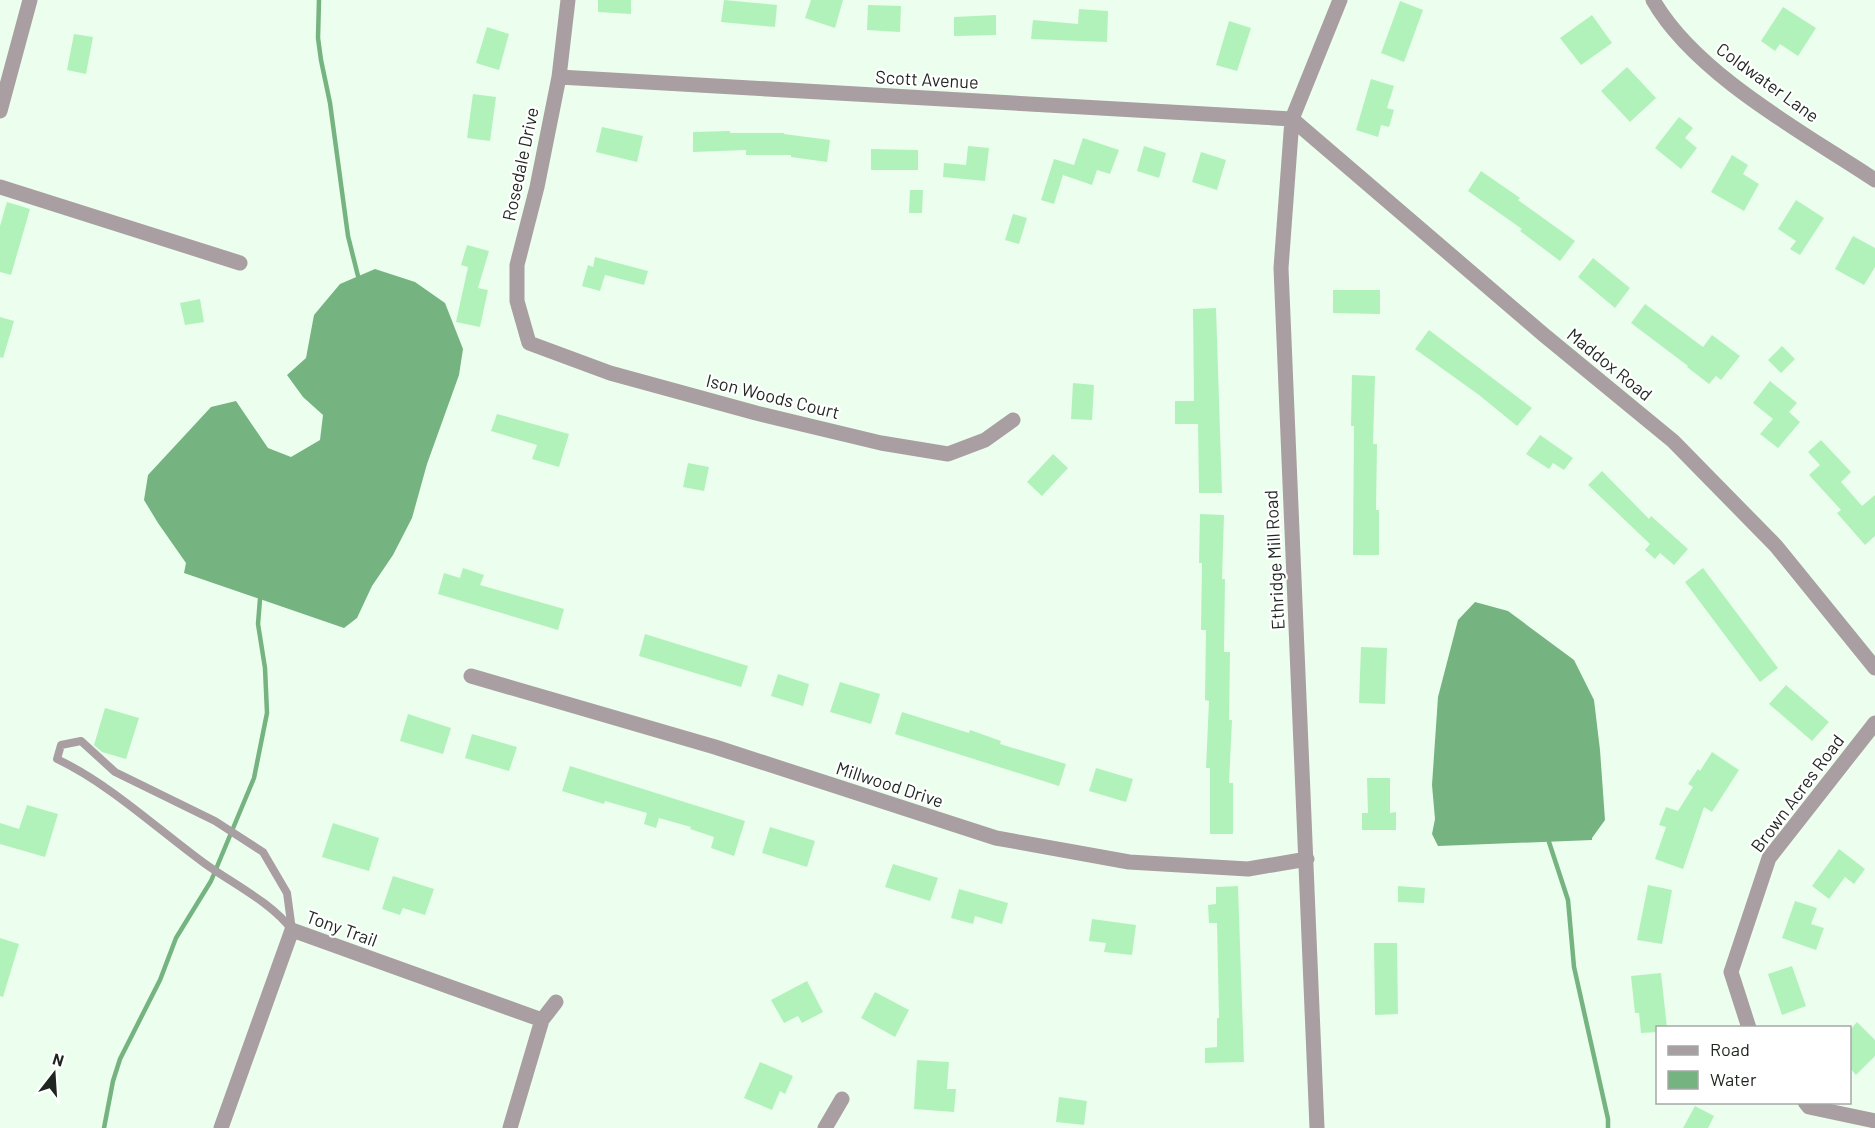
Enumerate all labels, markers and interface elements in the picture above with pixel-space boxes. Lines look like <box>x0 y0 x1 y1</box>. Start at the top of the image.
street label: Coldwater Lane <box>1713 37 1823 127</box>
street label: Scott Avenue <box>875 65 979 93</box>
street label: Rosedale Drive <box>497 105 543 223</box>
street label: Maddox Road <box>1563 323 1657 405</box>
street label: Ison Woods Court <box>704 369 842 423</box>
street label: Ethridge Mill Road <box>1259 489 1289 631</box>
street label: Brown Acres Road <box>1746 730 1848 856</box>
street label: Millwood Drive <box>834 756 946 812</box>
street label: Tony Trail <box>303 905 381 951</box>
legend <box>1656 1026 1851 1104</box>
text: Road <box>1710 1038 1750 1060</box>
north arrow <box>24 1044 84 1104</box>
text: N <box>51 1049 66 1070</box>
text: Water <box>1710 1068 1757 1090</box>

